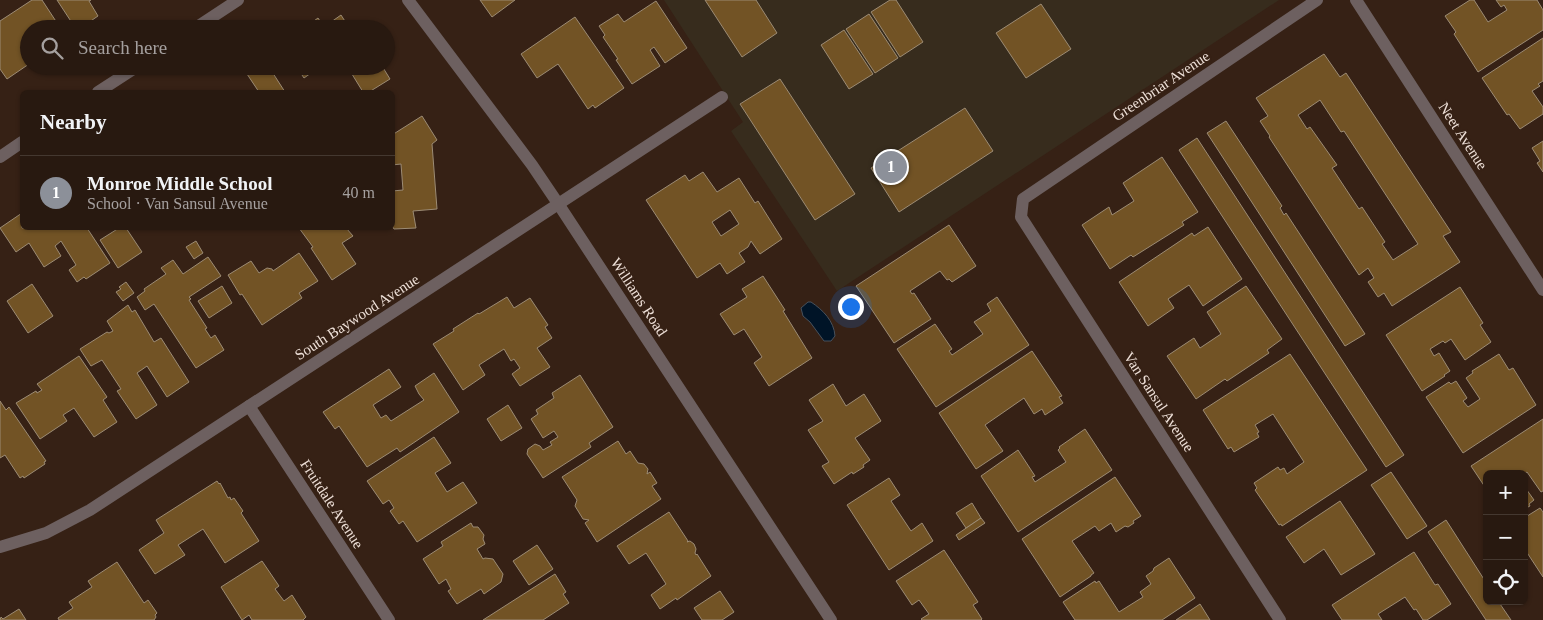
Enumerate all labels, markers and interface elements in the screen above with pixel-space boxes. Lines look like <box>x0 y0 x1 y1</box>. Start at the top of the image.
search box <box>20 20 395 75</box>
icon: search <box>38 34 66 62</box>
text: Search here <box>78 37 167 58</box>
street label: Greenbriar Avenue <box>1110 47 1213 124</box>
street label: Neet Avenue <box>1435 99 1491 173</box>
text: Nearby <box>40 110 107 134</box>
pin: 1 <box>875 148 907 186</box>
text: Monroe Middle School <box>87 173 272 194</box>
text: 1 <box>52 184 60 201</box>
text: 40 m <box>343 184 375 201</box>
text: School · Van Sansul Avenue <box>87 195 268 212</box>
street label: Williams Road <box>608 255 670 339</box>
street label: South Baywood Avenue <box>292 271 422 363</box>
your location <box>838 294 864 320</box>
street label: Van Sansul Avenue <box>1121 349 1197 455</box>
street label: Fruitdale Avenue <box>297 457 367 552</box>
map controls <box>1483 470 1528 605</box>
button: + <box>1483 470 1528 515</box>
button: − <box>1483 515 1528 560</box>
button: locate <box>1483 560 1528 605</box>

